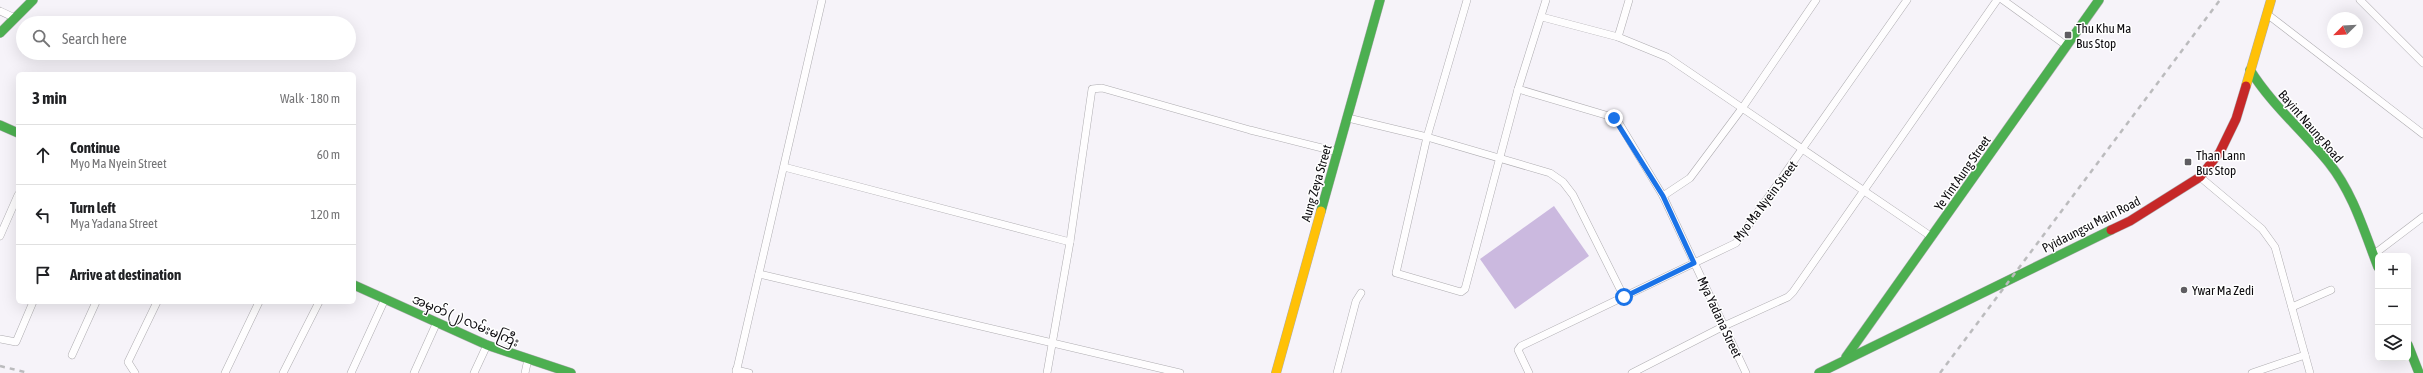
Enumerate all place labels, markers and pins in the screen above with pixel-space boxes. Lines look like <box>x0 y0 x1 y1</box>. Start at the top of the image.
place label: Thu Khu Ma Bus Stop <box>2076 21 2131 51</box>
marker: Thu Khu Ma Bus Stop <box>2063 30 2073 40</box>
place label: Than Lann Bus Stop <box>2196 148 2246 178</box>
marker: Than Lann Bus Stop <box>2183 157 2193 167</box>
place label: Ywar Ma Zedi <box>2192 283 2254 298</box>
marker: Ywar Ma Zedi <box>2179 285 2189 295</box>

